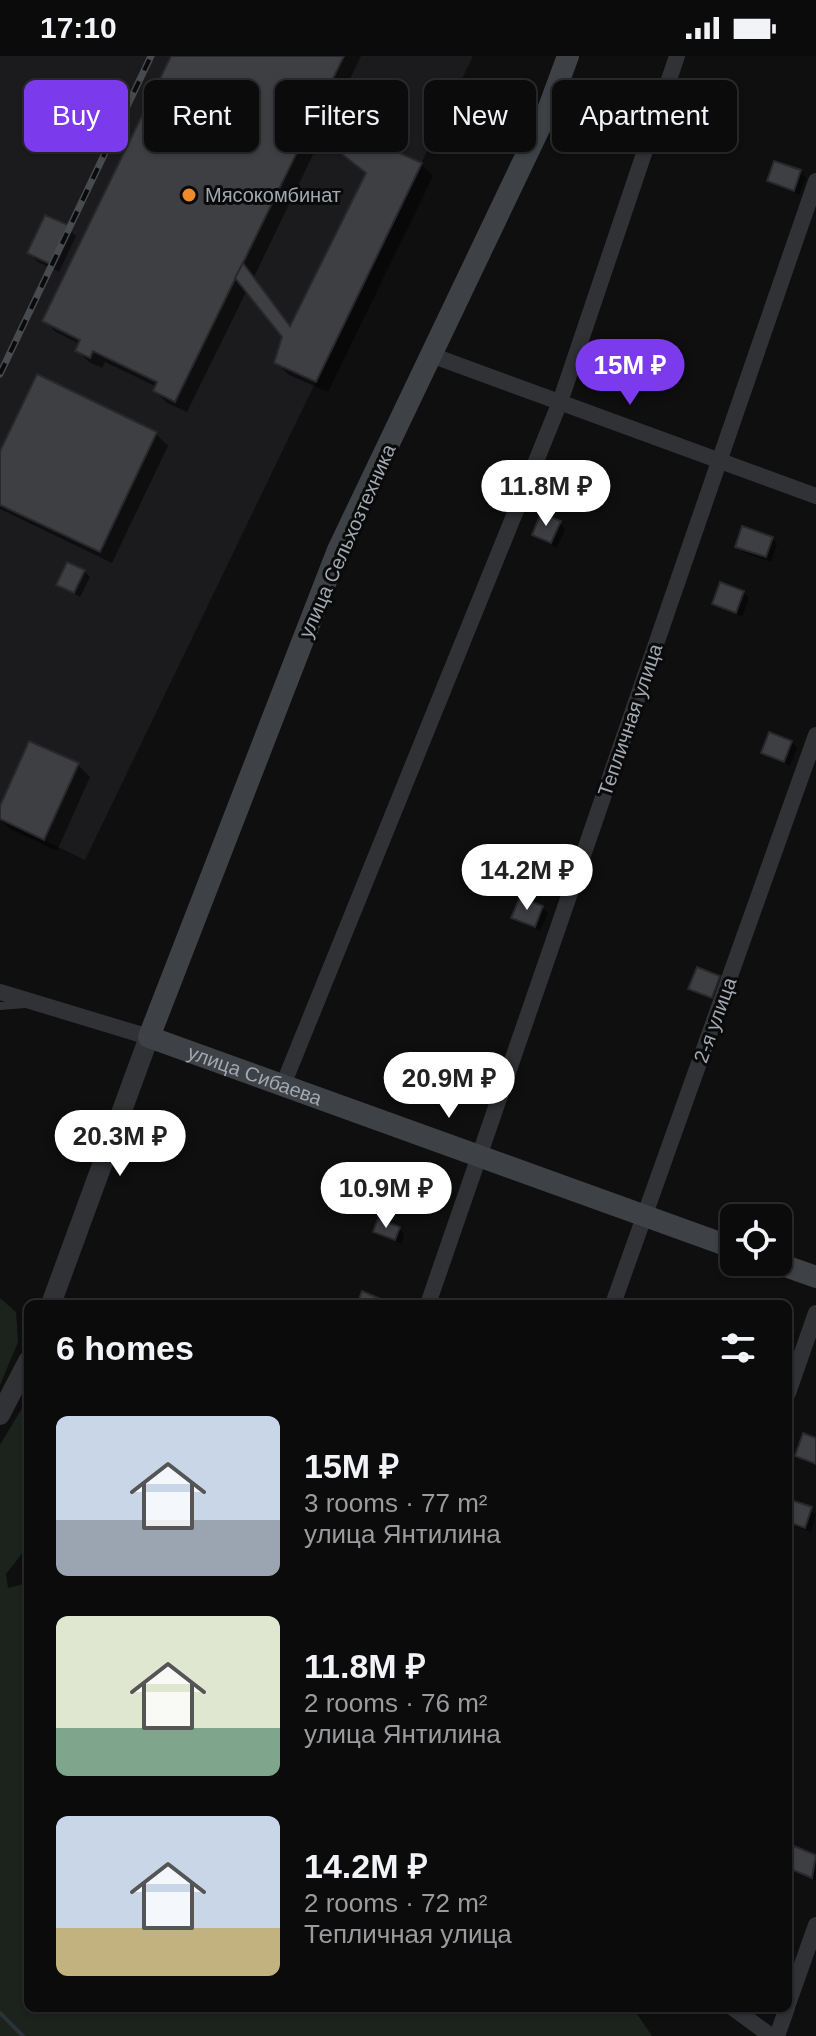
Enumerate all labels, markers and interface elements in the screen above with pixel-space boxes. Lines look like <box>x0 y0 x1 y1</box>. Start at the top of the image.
text: 17:10 <box>40 11 117 44</box>
chip: Buy <box>24 80 128 152</box>
chip: Rent <box>144 80 259 152</box>
chip: Filters <box>275 80 408 152</box>
chip: New <box>424 80 536 152</box>
chip: Apartment <box>552 80 737 152</box>
place label: Мясокомбинат <box>205 184 341 206</box>
marker: Мясокомбинат <box>180 186 198 204</box>
pin: 15M ₽ <box>574 339 686 407</box>
text: 15M ₽ <box>594 350 666 380</box>
street label: улица Сельхозтехника <box>294 440 400 641</box>
pin: 11.8M ₽ <box>472 460 620 528</box>
text: 11.8M ₽ <box>499 471 593 501</box>
street label: Тепличная улица <box>594 640 667 799</box>
pin: 14.2M ₽ <box>453 844 601 912</box>
text: 14.2M ₽ <box>480 855 574 885</box>
street label: 2-я улица <box>689 974 741 1066</box>
street label: улица Сибаева <box>185 1041 326 1110</box>
pin: 20.9M ₽ <box>375 1052 523 1120</box>
text: 20.9M ₽ <box>402 1063 496 1093</box>
pin: 20.3M ₽ <box>46 1110 194 1178</box>
text: 20.3M ₽ <box>73 1121 167 1151</box>
pin: 10.9M ₽ <box>312 1162 460 1230</box>
text: 10.9M ₽ <box>339 1173 433 1203</box>
map controls <box>720 1204 792 1276</box>
button: locate <box>720 1204 792 1276</box>
icon: filters <box>716 1326 760 1370</box>
text: 6 homes <box>56 1329 194 1367</box>
text: 15M ₽ <box>304 1447 399 1485</box>
icon: home <box>120 1448 216 1544</box>
text: 3 rooms · 77 m² <box>304 1488 488 1518</box>
text: улица Янтилина <box>304 1519 501 1549</box>
text: 11.8M ₽ <box>304 1647 426 1685</box>
icon: home <box>120 1648 216 1744</box>
text: 2 rooms · 76 m² <box>304 1688 488 1718</box>
text: улица Янтилина <box>304 1719 501 1749</box>
text: 14.2M ₽ <box>304 1847 428 1885</box>
icon: home <box>120 1848 216 1944</box>
text: 2 rooms · 72 m² <box>304 1888 488 1918</box>
text: Тепличная улица <box>304 1919 512 1949</box>

